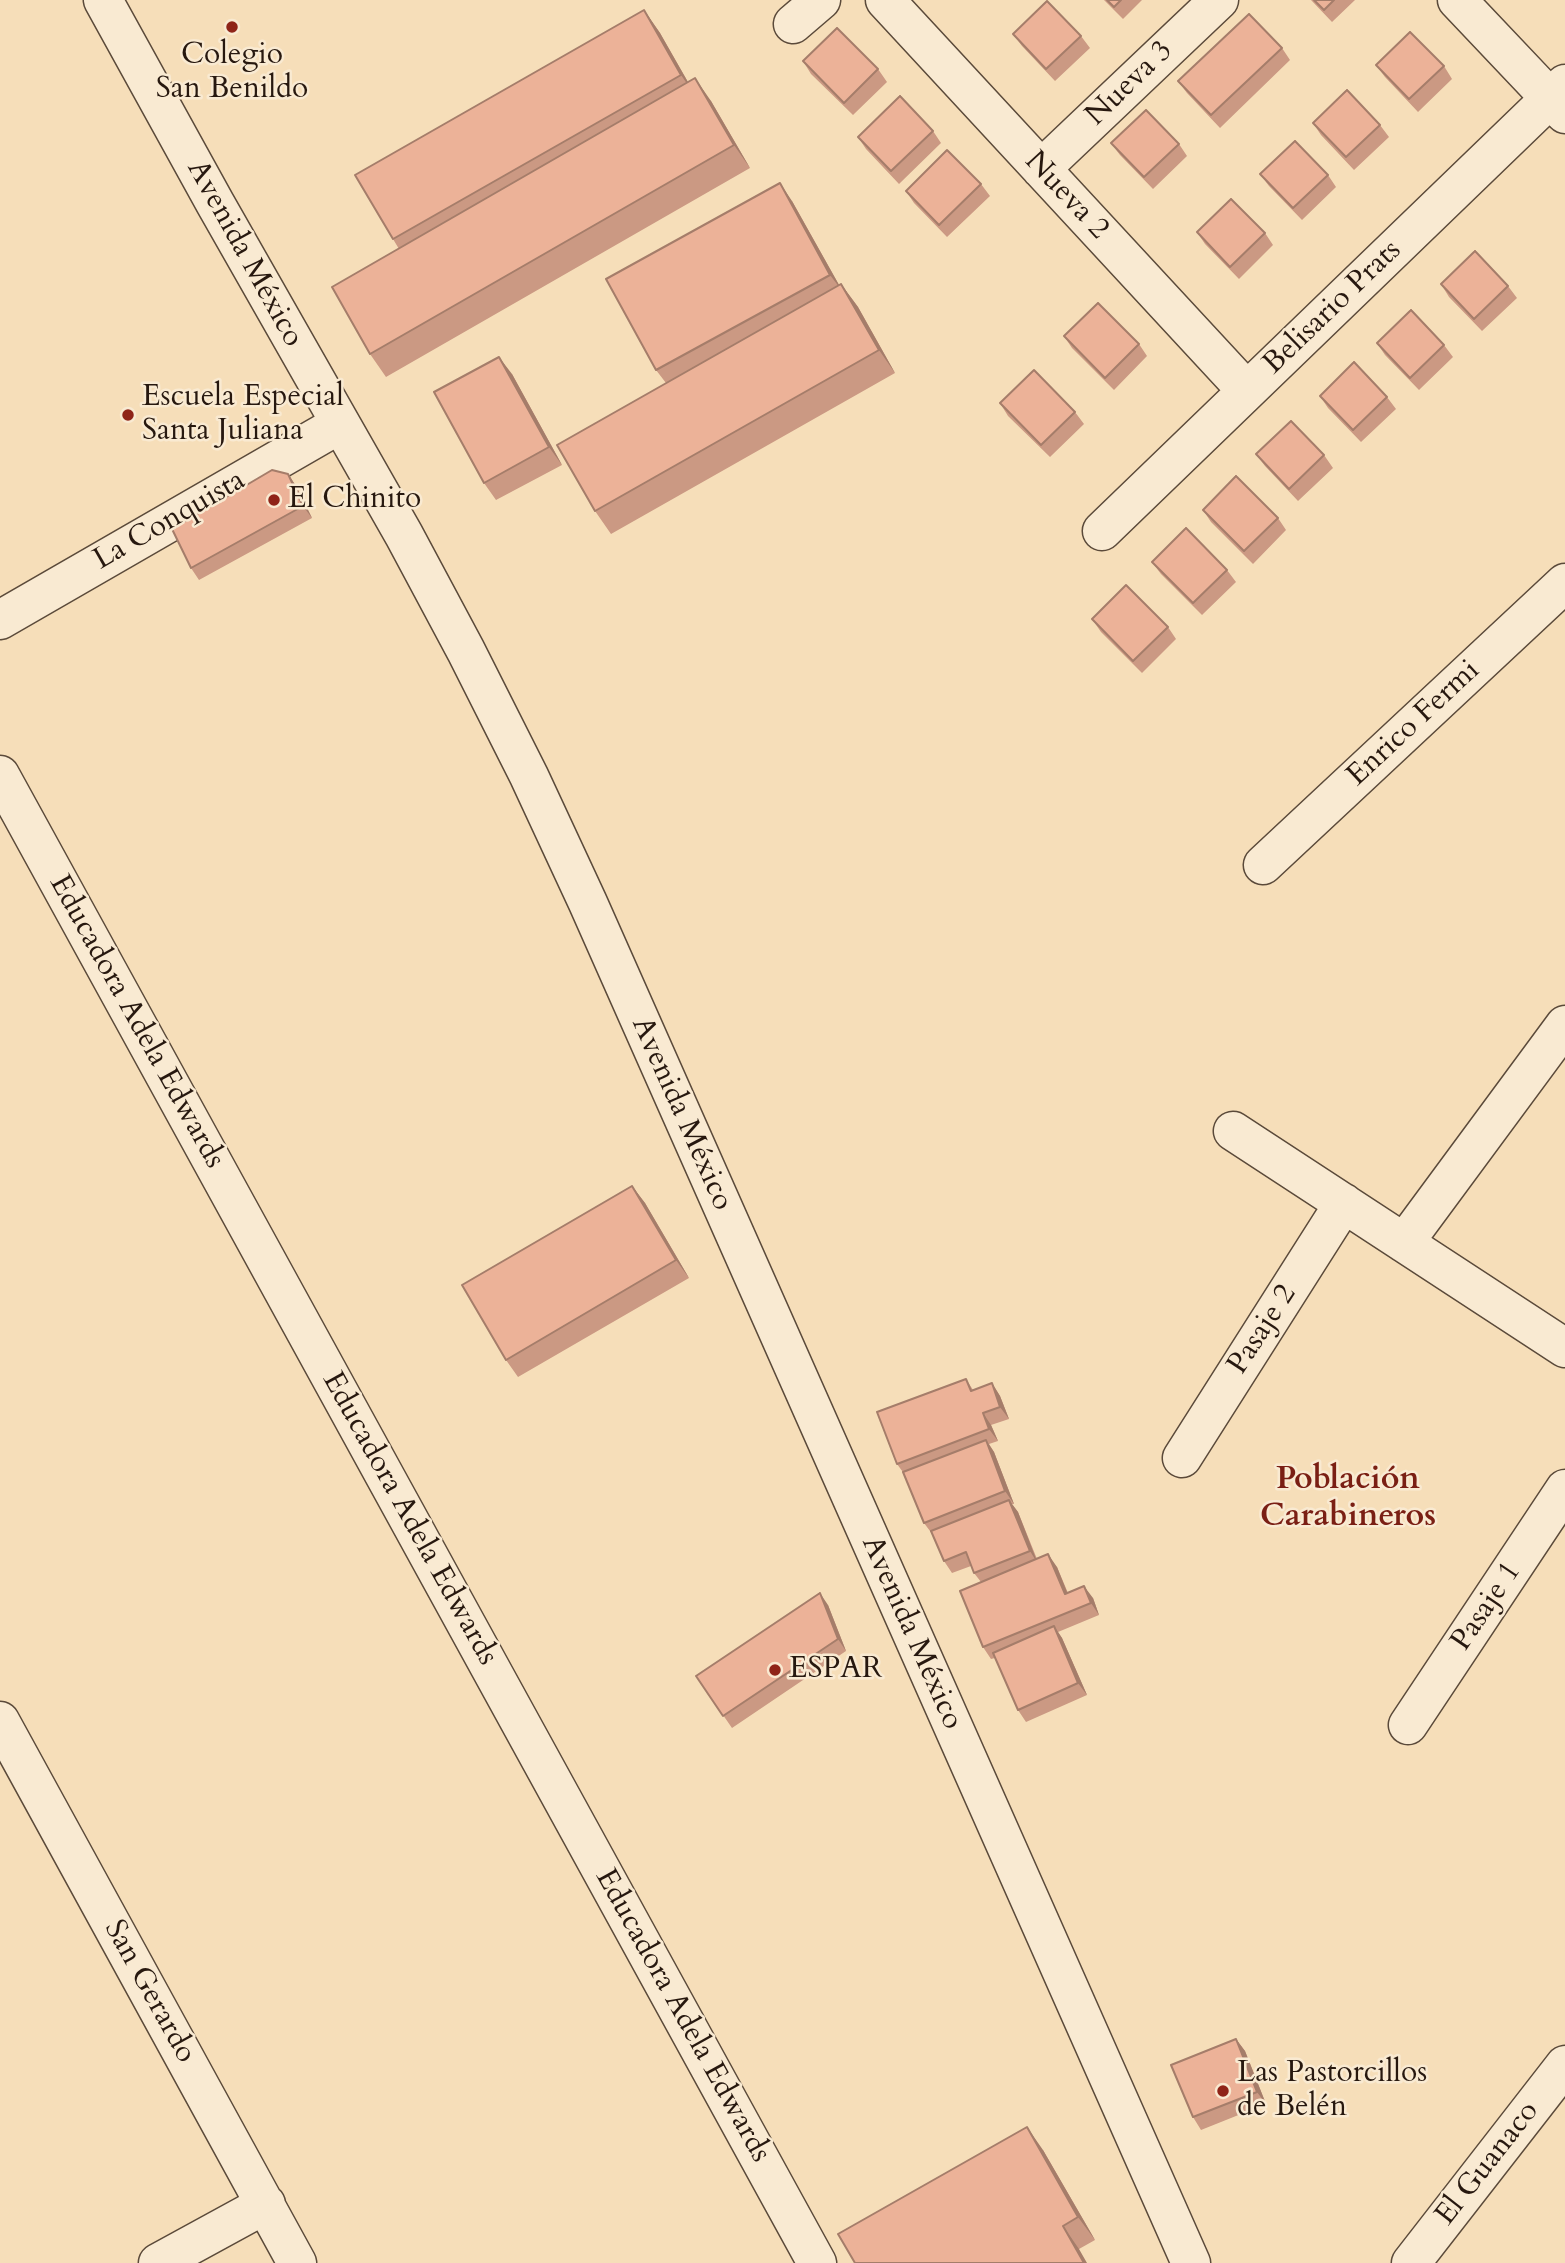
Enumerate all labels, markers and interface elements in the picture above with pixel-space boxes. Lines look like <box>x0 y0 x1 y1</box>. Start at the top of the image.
marker: Colegio San Benildo <box>224 19 240 35</box>
street label: Nueva 3 <box>1079 34 1181 134</box>
place label: Colegio San Benildo <box>156 38 308 108</box>
street label: Nueva 2 <box>1016 145 1116 247</box>
street label: Avenida México <box>178 154 310 354</box>
street label: Belisario Prats <box>1257 233 1409 383</box>
place label: Escuela Especial Santa Juliana <box>142 380 344 450</box>
marker: Escuela Especial Santa Juliana <box>120 407 136 423</box>
street label: La Conquista <box>88 463 252 579</box>
place label: El Chinito <box>288 482 421 518</box>
marker: El Chinito <box>266 492 282 508</box>
street label: Enrico Fermi <box>1340 653 1488 795</box>
street label: Educadora Adela Edwards <box>40 869 232 1175</box>
street label: Avenida México <box>622 1012 740 1216</box>
street label: Pasaje 2 <box>1221 1279 1305 1381</box>
street label: Educadora Adela Edwards <box>313 1366 505 1672</box>
district label: Población Carabineros <box>1260 1462 1436 1537</box>
street label: Avenida México <box>852 1531 970 1735</box>
street label: Pasaje 1 <box>1444 1556 1530 1658</box>
place label: ESPAR <box>789 1652 882 1688</box>
marker: ESPAR <box>767 1662 783 1678</box>
street label: Educadora Adela Edwards <box>586 1863 778 2169</box>
street label: San Gerardo <box>95 1914 203 2070</box>
place label: Las Pastorcillos de Belén <box>1237 2056 1427 2126</box>
marker: Las Pastorcillos de Belén <box>1215 2083 1231 2099</box>
street label: El Guanaco <box>1428 2095 1548 2233</box>

